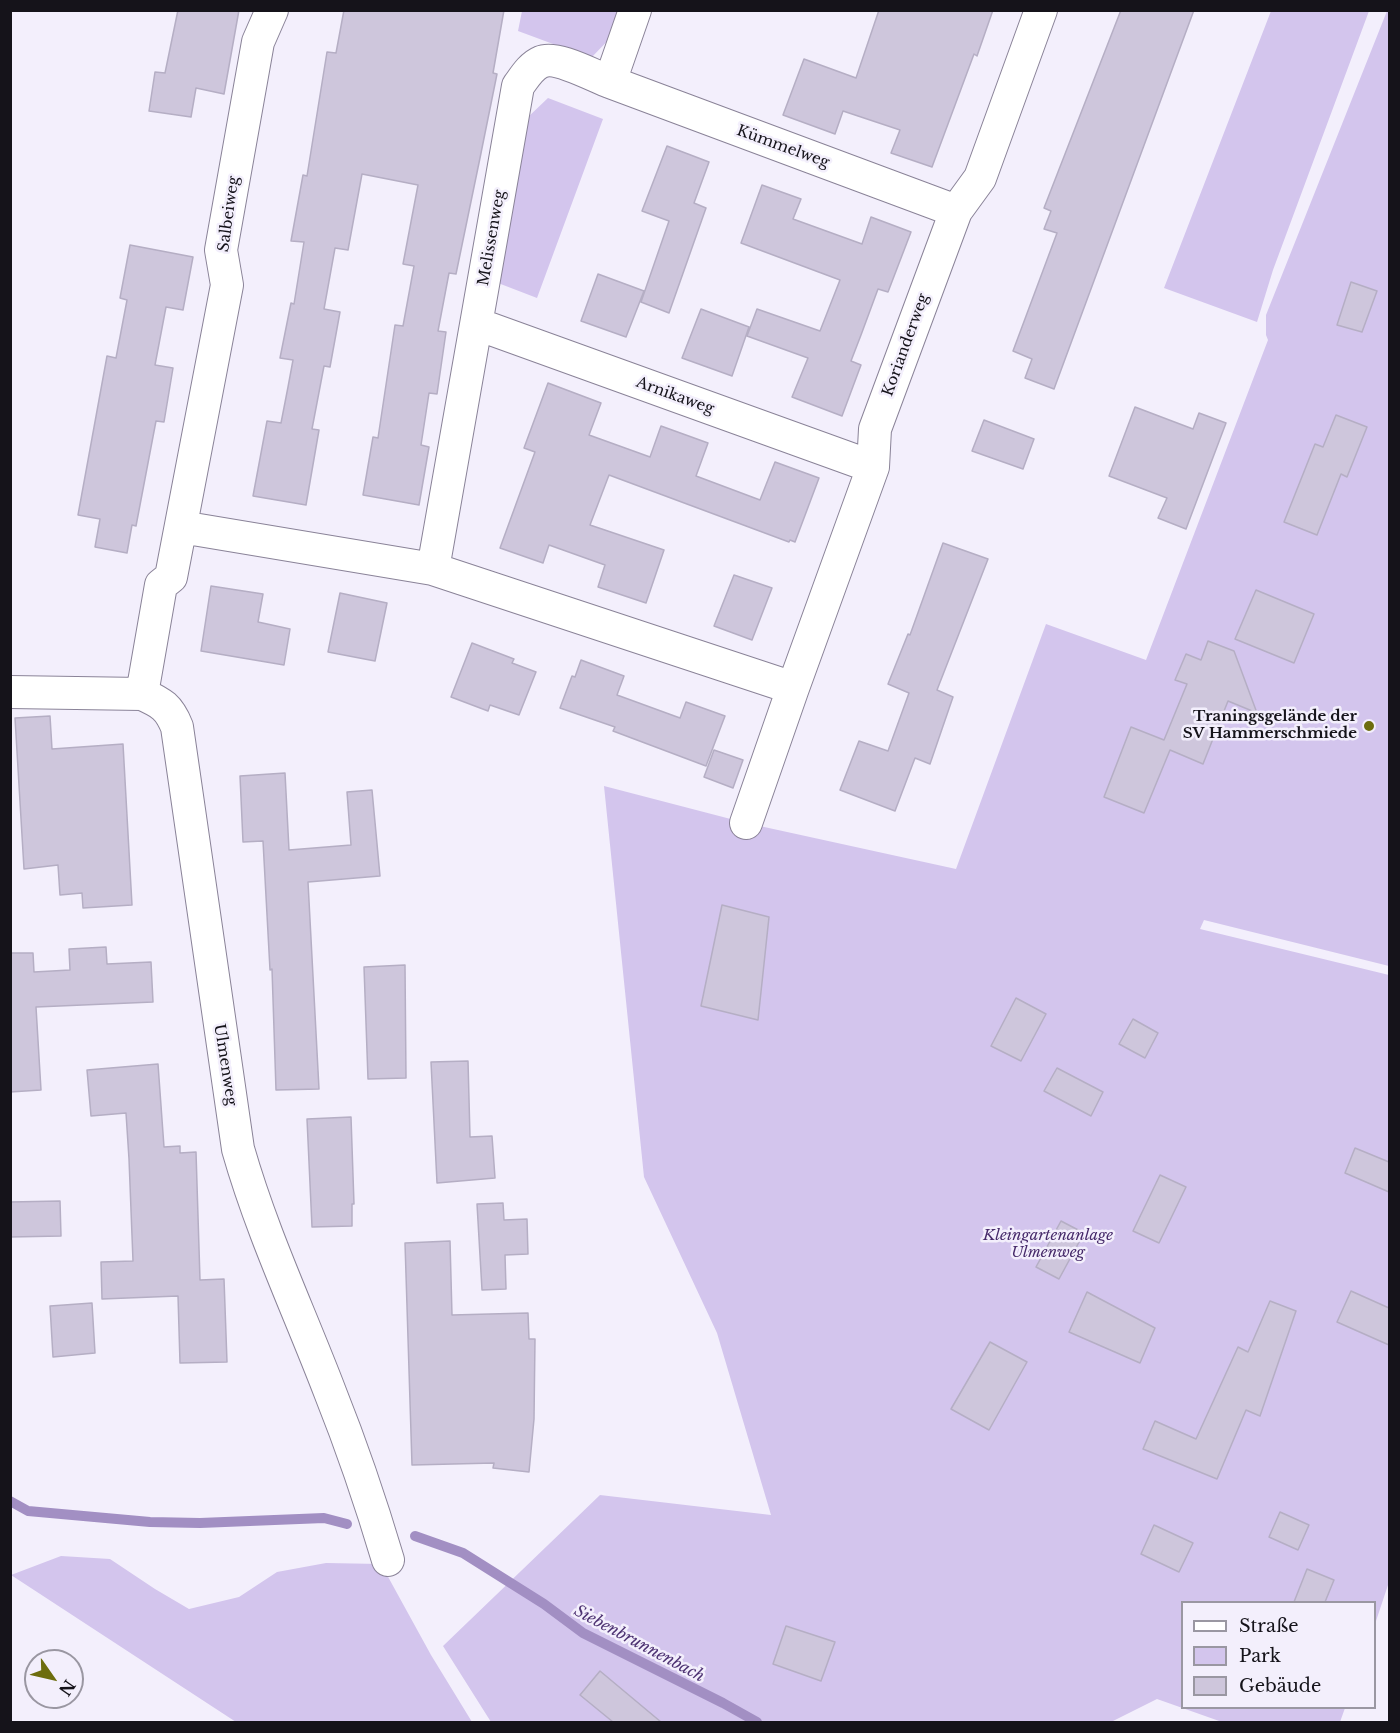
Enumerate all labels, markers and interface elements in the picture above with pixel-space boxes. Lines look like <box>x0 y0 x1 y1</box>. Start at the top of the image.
street label: Kümmelweg <box>734 122 832 172</box>
street label: Salbeiweg <box>215 175 243 253</box>
street label: Melissenweg <box>475 189 509 287</box>
street label: Korianderweg <box>879 291 933 399</box>
street label: Arnikaweg <box>634 374 716 418</box>
place label: Traningsgelände der SV Hammerschmiede <box>1183 708 1357 743</box>
marker: Traningsgelände der SV Hammerschmiede <box>1362 719 1376 733</box>
street label: Ulmenweg <box>210 1023 240 1107</box>
park label: Kleingartenanlage Ulmenweg <box>983 1227 1113 1262</box>
legend <box>1181 1601 1376 1709</box>
water label: Siebenbrunnenbach <box>571 1602 707 1686</box>
text: Straße <box>1239 1615 1299 1637</box>
text: Park <box>1239 1645 1281 1667</box>
north arrow <box>24 1649 84 1709</box>
text: Gebäude <box>1239 1675 1321 1697</box>
text: N <box>55 1676 80 1700</box>

